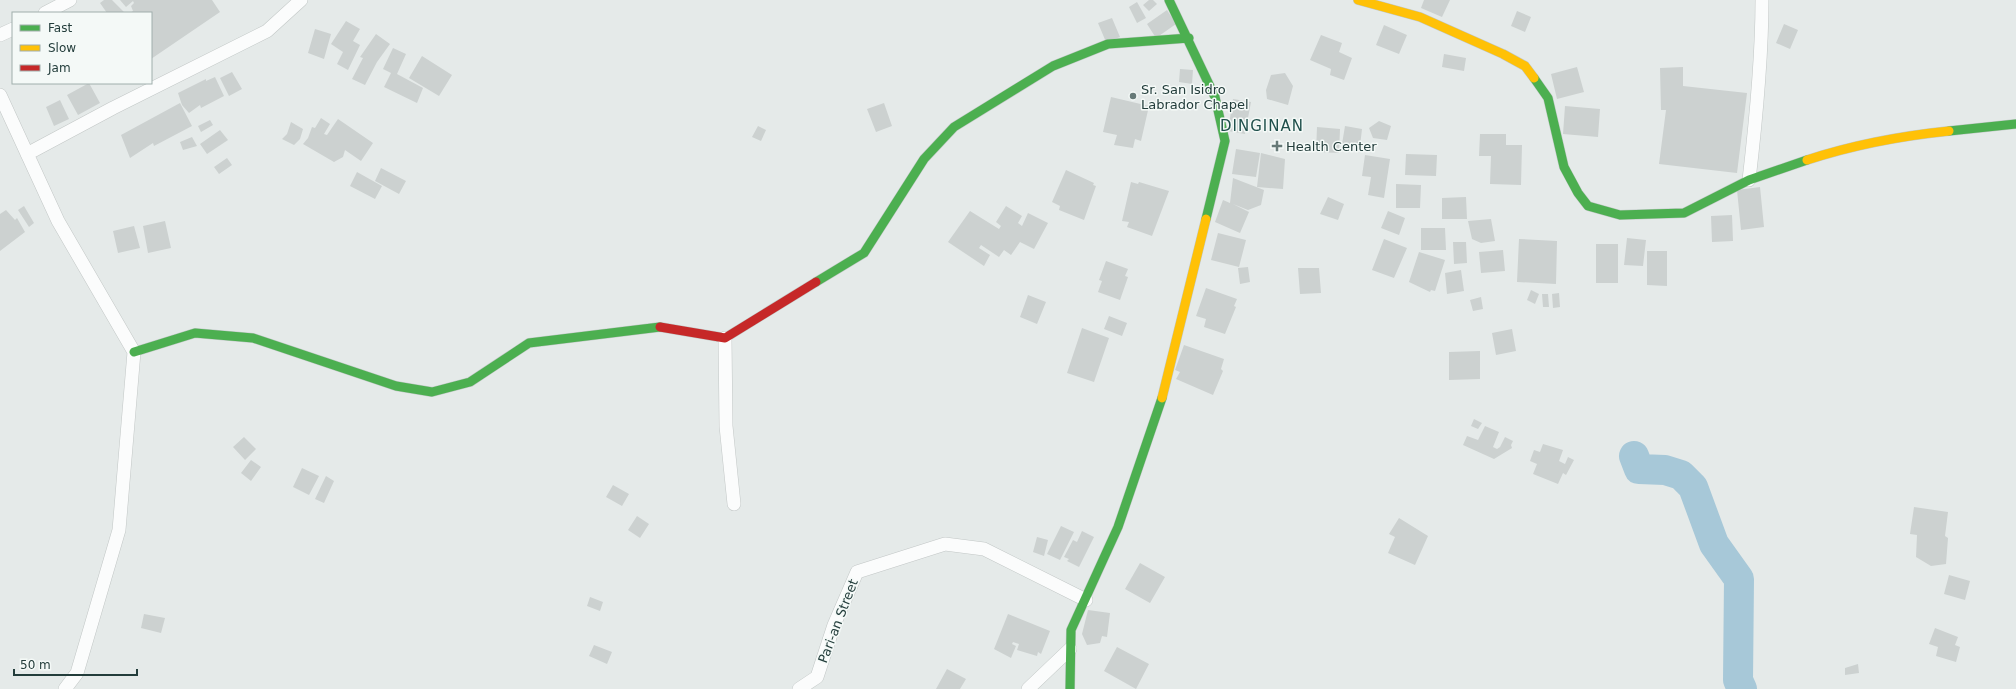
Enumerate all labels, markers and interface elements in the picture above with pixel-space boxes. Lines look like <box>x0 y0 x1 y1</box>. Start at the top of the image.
legend <box>12 12 152 84</box>
text: Fast <box>48 21 72 35</box>
text: Slow <box>48 41 76 55</box>
text: Jam <box>47 61 71 75</box>
place label: Sr. San Isidro Labrador Chapel <box>1141 82 1249 112</box>
marker: Sr. San Isidro Labrador Chapel <box>1128 91 1138 101</box>
district label: DINGINAN <box>1220 117 1304 135</box>
place label: Health Center <box>1286 139 1377 154</box>
marker: Health Center <box>1271 140 1283 152</box>
street label: Pari-an Street <box>815 577 861 665</box>
scale bar <box>14 651 137 677</box>
text: 50 m <box>20 658 51 672</box>

